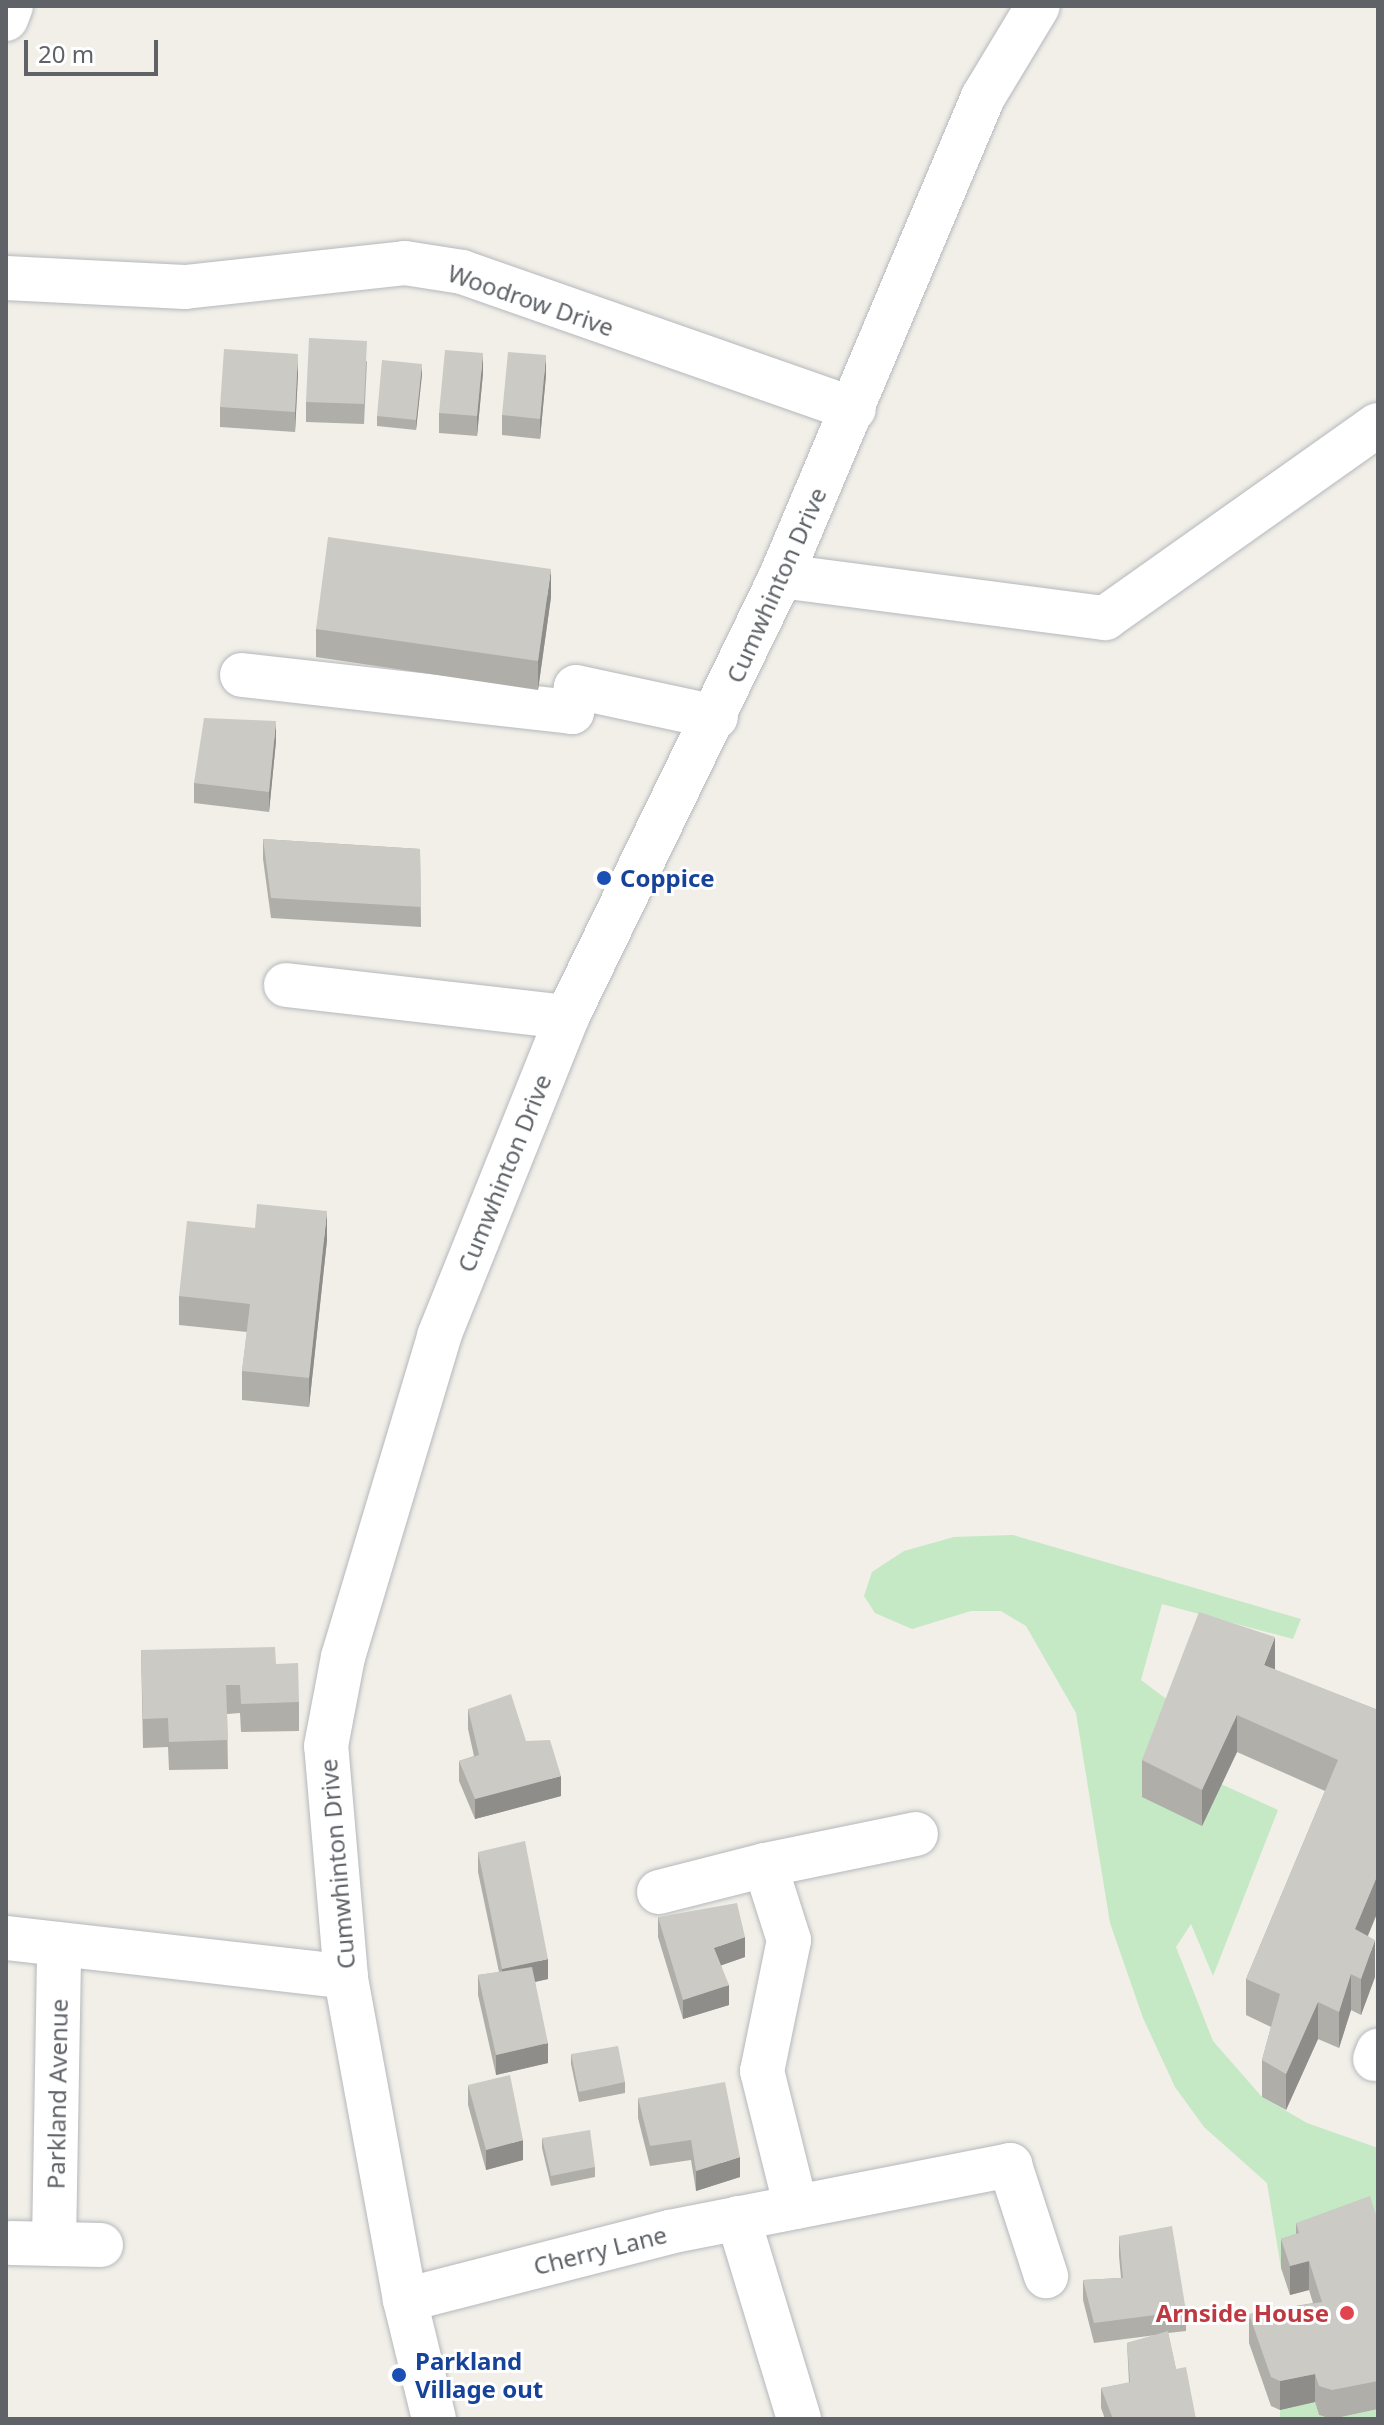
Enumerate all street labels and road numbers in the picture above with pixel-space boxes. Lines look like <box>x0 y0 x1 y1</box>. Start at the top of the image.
street label: Woodrow Drive <box>444 258 618 342</box>
street label: Cumwhinton Drive <box>720 483 832 687</box>
street label: Cumwhinton Drive <box>451 1070 557 1276</box>
street label: Cumwhinton Drive <box>313 1758 361 1970</box>
street label: Parkland Avenue <box>41 1999 73 2189</box>
street label: Cherry Lane <box>530 2220 670 2280</box>

